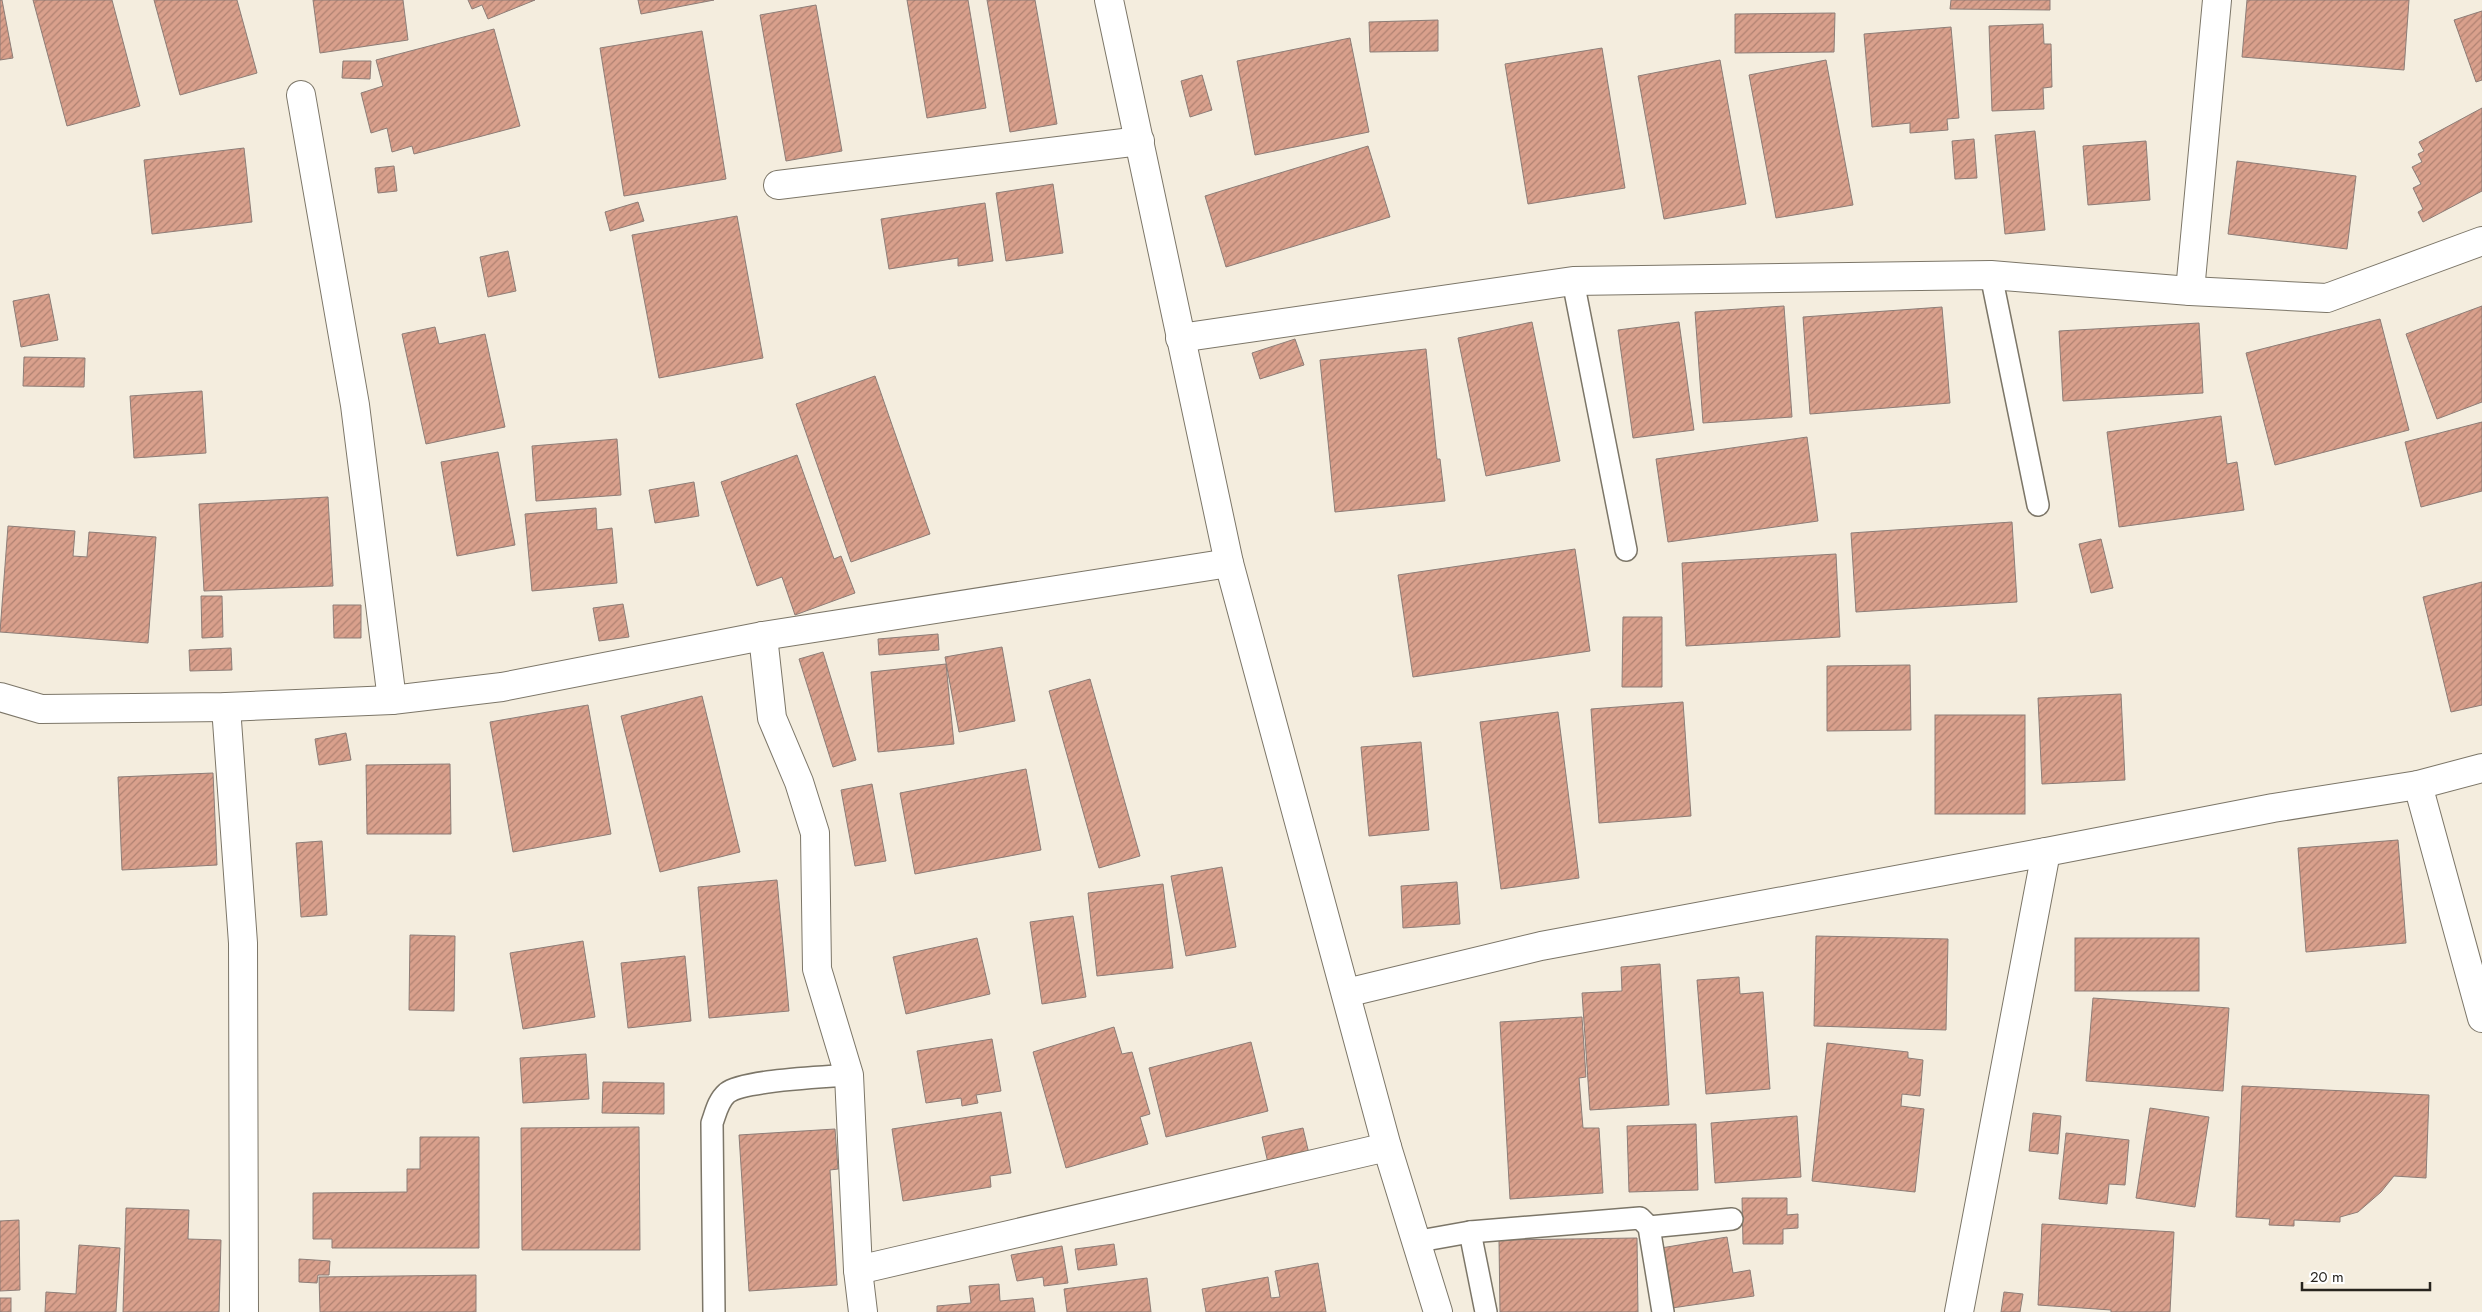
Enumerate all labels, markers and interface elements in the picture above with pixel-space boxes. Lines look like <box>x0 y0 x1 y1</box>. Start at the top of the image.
scale bar <box>2302 1260 2430 1292</box>
text: 20 m <box>2310 1266 2344 1288</box>

